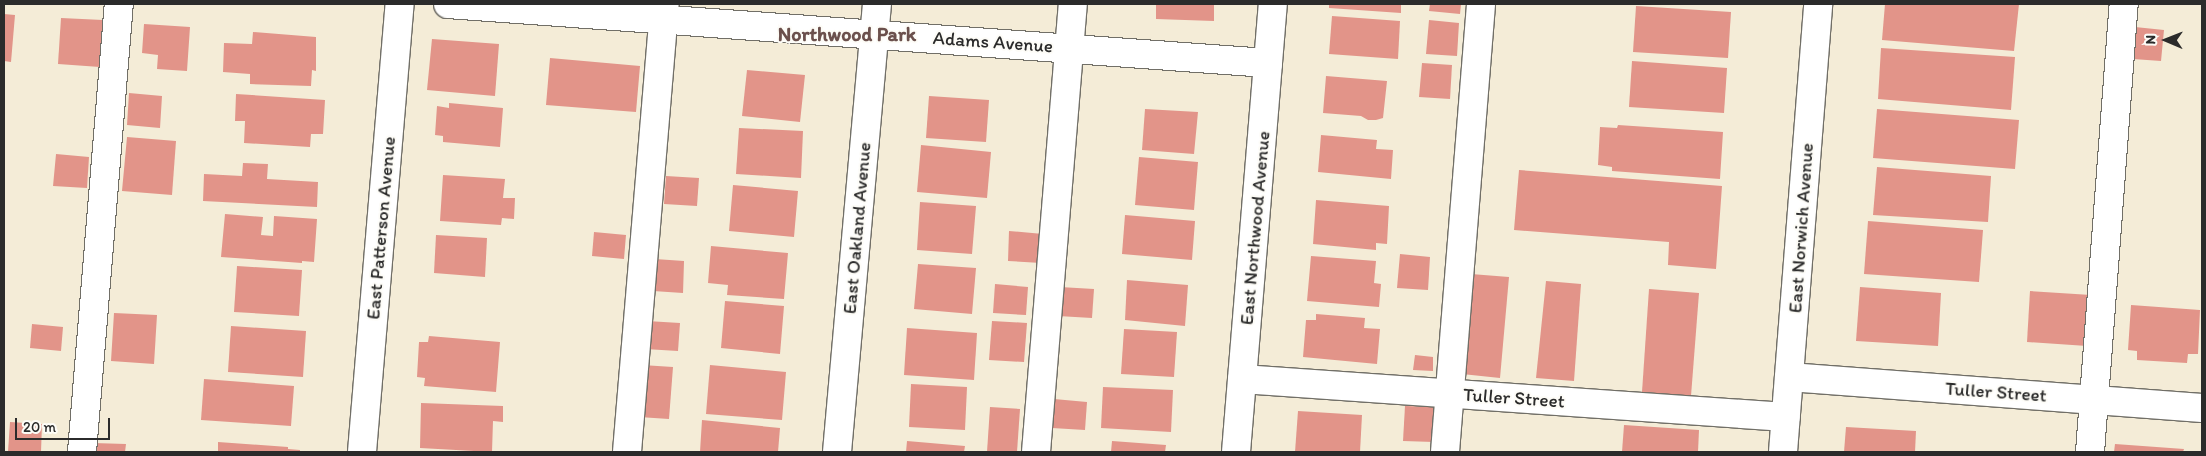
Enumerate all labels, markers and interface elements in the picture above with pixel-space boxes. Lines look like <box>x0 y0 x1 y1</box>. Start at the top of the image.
north arrow <box>2141 15 2191 65</box>
district label: Northwood Park <box>778 22 916 46</box>
street label: Adams Avenue <box>932 26 1054 58</box>
text: N <box>2142 35 2159 45</box>
street label: East Northwood Avenue <box>1235 131 1275 325</box>
street label: East Patterson Avenue <box>362 136 400 320</box>
street label: East Oakland Avenue <box>838 141 876 315</box>
street label: East Norwich Avenue <box>1784 142 1818 314</box>
street label: Tuller Street <box>1945 377 2047 407</box>
street label: Tuller Street <box>1463 383 1565 413</box>
scale bar <box>18 408 112 440</box>
text: 20 m <box>23 418 56 436</box>

